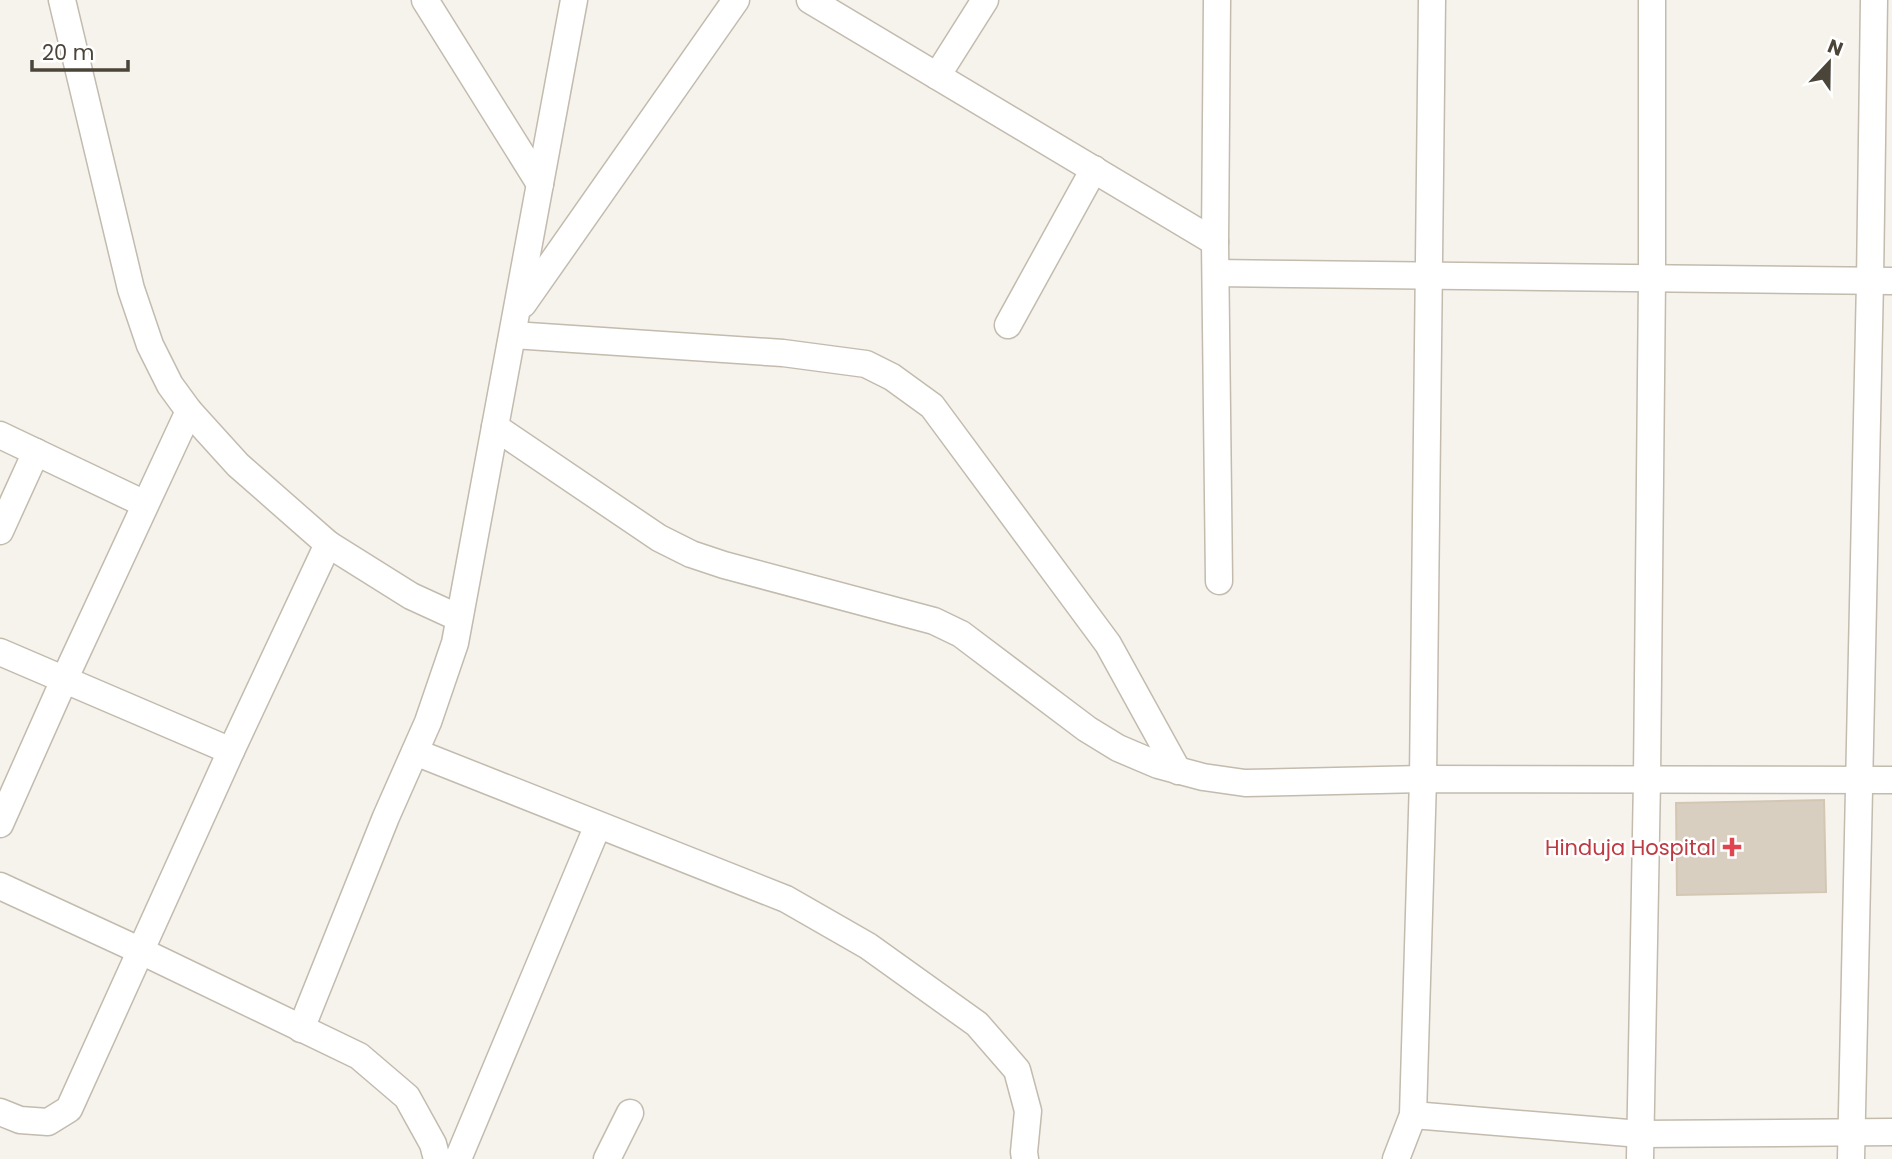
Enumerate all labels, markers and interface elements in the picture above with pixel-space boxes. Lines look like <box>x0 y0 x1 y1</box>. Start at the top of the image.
scale bar <box>32 28 128 72</box>
north arrow <box>1794 28 1864 98</box>
text: N <box>1823 33 1847 63</box>
text: 20 m <box>42 38 95 67</box>
place label: Hinduja Hospital <box>1545 833 1716 862</box>
marker: Hinduja Hospital <box>1722 837 1742 857</box>

